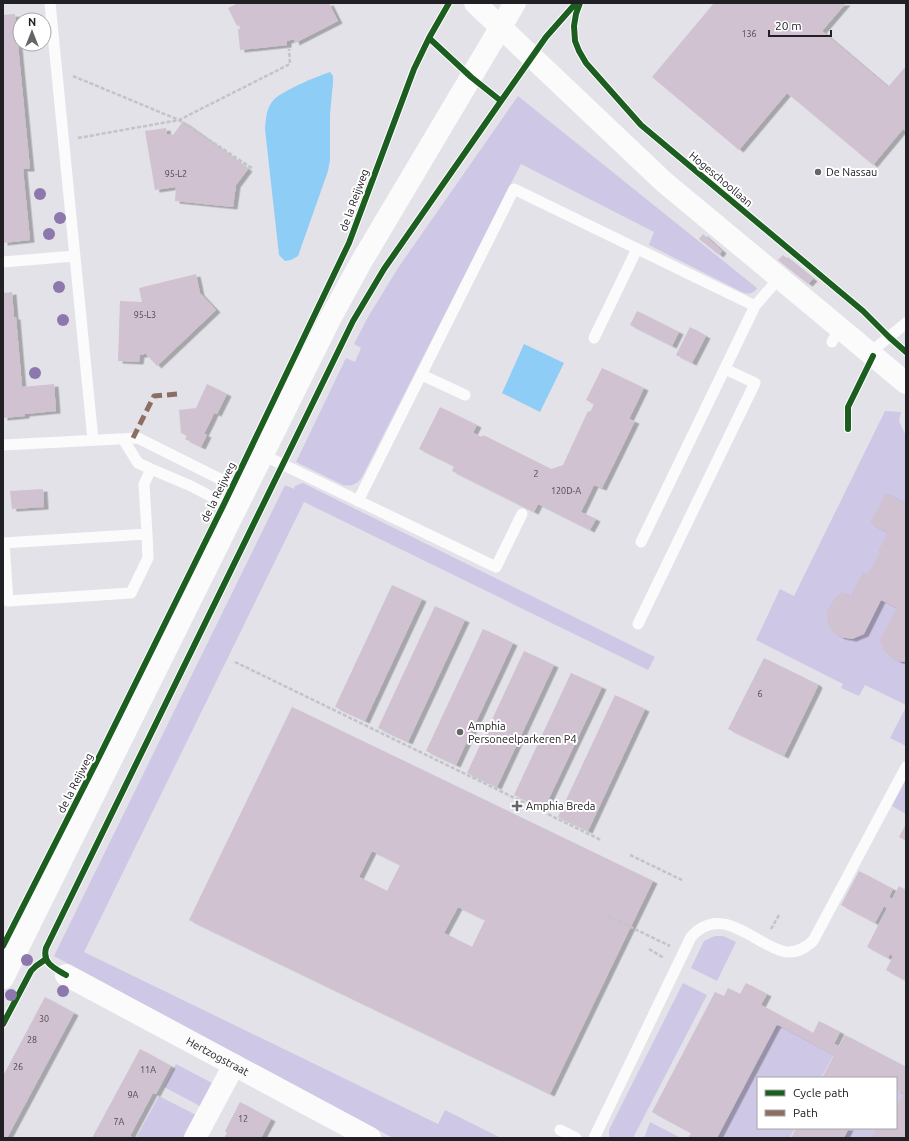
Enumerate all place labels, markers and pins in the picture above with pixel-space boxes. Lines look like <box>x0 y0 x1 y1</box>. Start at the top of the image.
place label: De Nassau <box>826 166 877 178</box>
marker: De Nassau <box>813 167 823 177</box>
place label: Amphia Personeelparkeren P4 <box>468 720 577 745</box>
marker: Amphia Personeelparkeren P4 <box>455 727 465 737</box>
marker: Amphia Breda <box>511 800 523 812</box>
place label: Amphia Breda <box>526 800 596 812</box>

